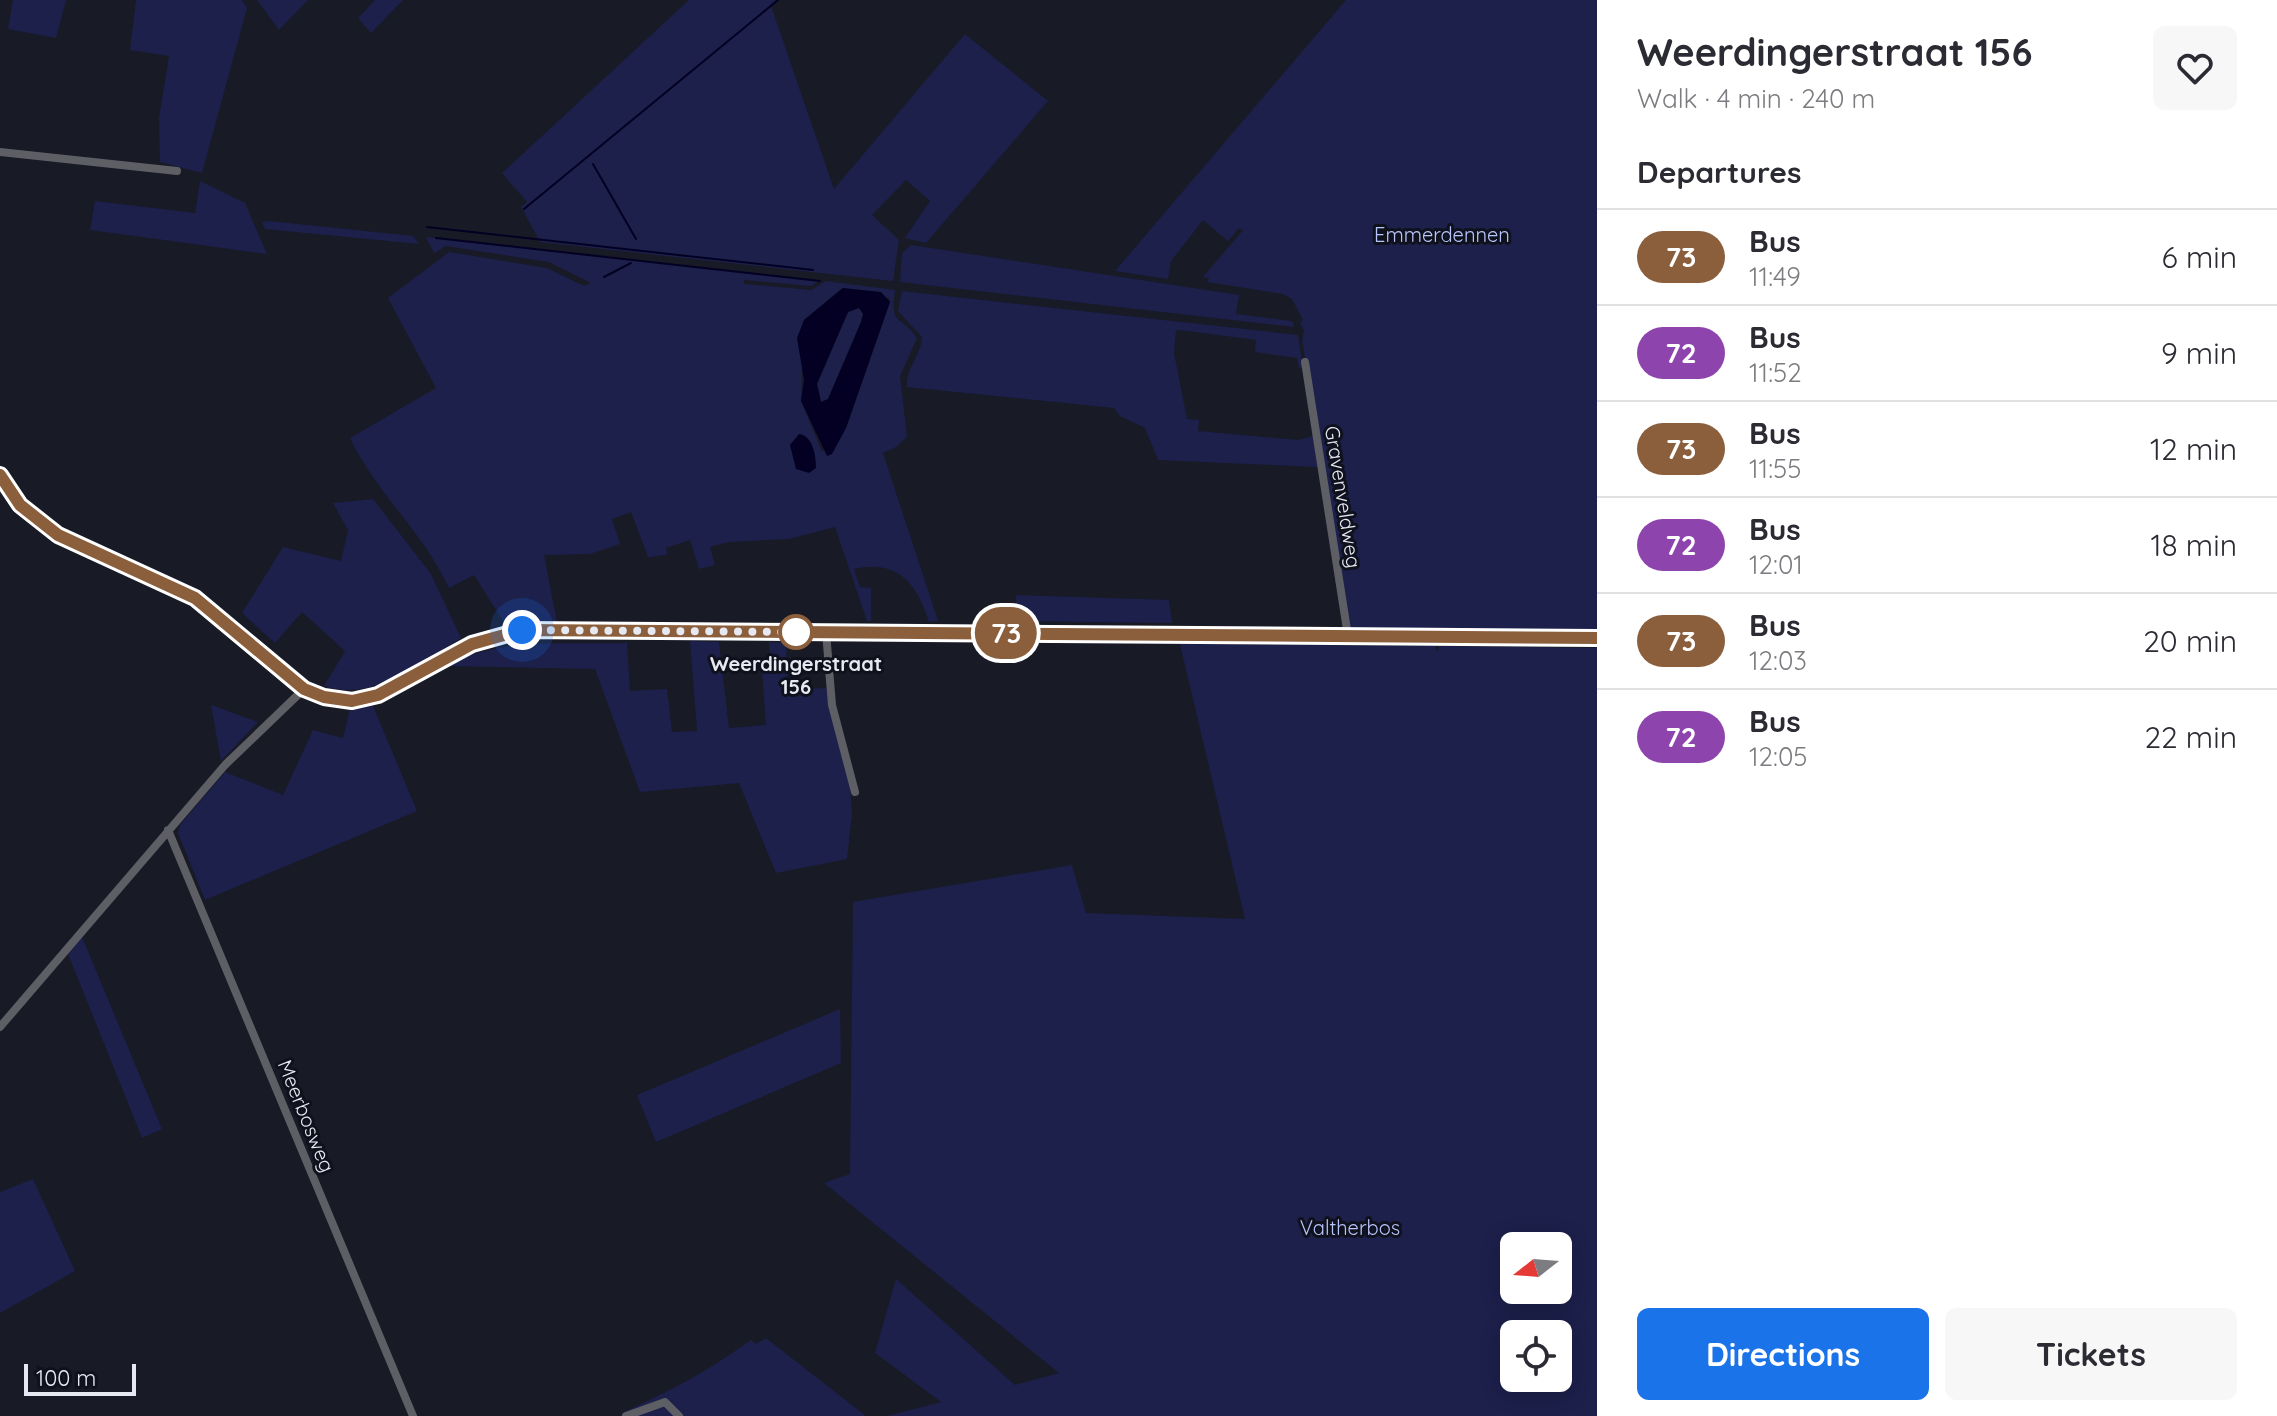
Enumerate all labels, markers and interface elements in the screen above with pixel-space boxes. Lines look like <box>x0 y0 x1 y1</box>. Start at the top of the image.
button: heart <box>2153 26 2237 110</box>
text: Weerdingerstraat 156 <box>1637 28 2033 76</box>
text: Walk · 4 min · 240 m <box>1637 82 1875 115</box>
text: Departures <box>1637 153 1802 191</box>
park label: Emmerdennen <box>1374 222 1510 247</box>
text: Bus <box>1749 222 1801 260</box>
text: 6 min <box>2162 238 2237 276</box>
text: 73 <box>1666 239 1696 274</box>
text: 11:49 <box>1749 260 1801 293</box>
text: Bus <box>1749 318 1801 356</box>
text: 9 min <box>2161 334 2237 372</box>
text: 72 <box>1665 335 1697 370</box>
text: 11:52 <box>1749 356 1802 389</box>
text: Bus <box>1749 414 1801 452</box>
street label: Gravenveldweg <box>1320 424 1367 570</box>
text: 12 min <box>2150 430 2237 468</box>
text: 73 <box>1666 431 1696 466</box>
text: 11:55 <box>1749 452 1801 485</box>
text: Bus <box>1749 510 1801 548</box>
text: 18 min <box>2150 526 2237 564</box>
text: 72 <box>1665 527 1697 562</box>
text: 12:01 <box>1749 548 1803 581</box>
text: Bus <box>1749 606 1801 644</box>
line badge: 73 <box>970 607 1042 659</box>
your location <box>502 610 542 650</box>
marker: Weerdingerstraat 156 <box>779 615 813 649</box>
text: 73 <box>991 615 1021 650</box>
text: 20 min <box>2143 622 2237 660</box>
text: 73 <box>1666 623 1696 658</box>
text: 12:03 <box>1749 644 1807 677</box>
place label: Weerdingerstraat 156 <box>710 651 882 699</box>
text: Bus <box>1749 702 1801 740</box>
text: 22 min <box>2144 718 2237 756</box>
text: 72 <box>1665 719 1697 754</box>
text: 12:05 <box>1749 740 1808 773</box>
street label: Meerbosweg <box>273 1056 340 1176</box>
park label: Valtherbos <box>1300 1215 1400 1240</box>
north arrow <box>1500 1232 1572 1304</box>
map controls <box>1500 1232 1572 1392</box>
button: Directions <box>1637 1308 1929 1400</box>
button: Tickets <box>1945 1308 2237 1400</box>
button: locate <box>1500 1320 1572 1392</box>
scale bar <box>24 1360 136 1396</box>
text: 100 m <box>36 1364 96 1392</box>

